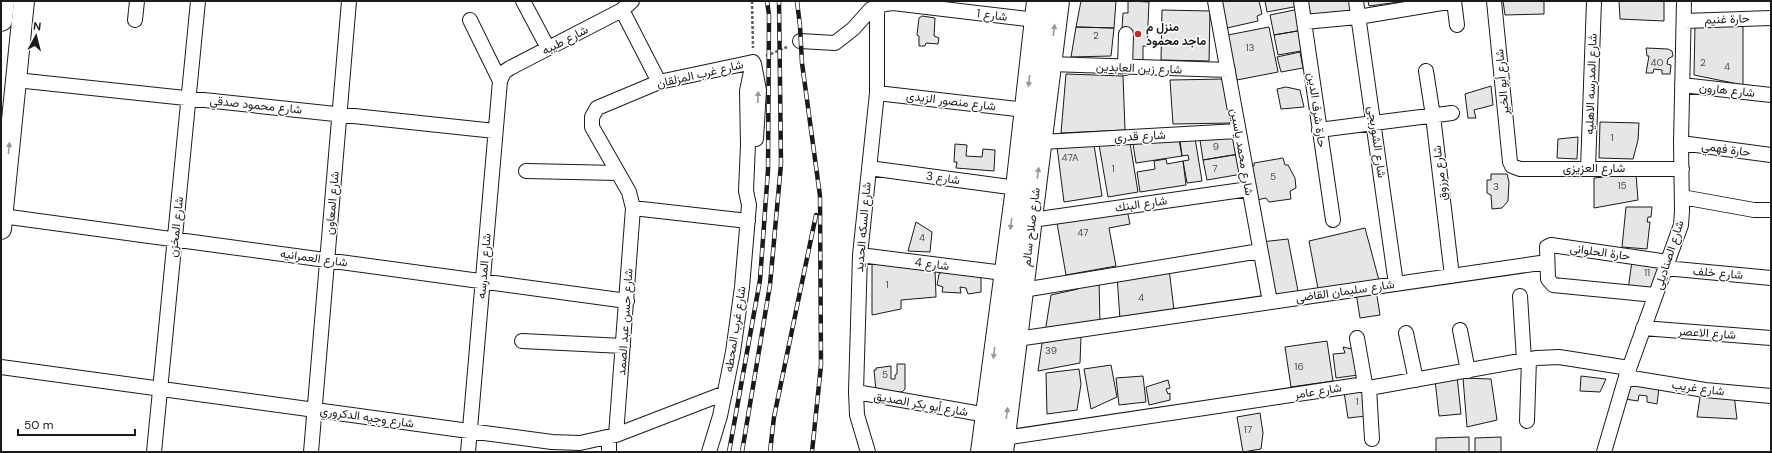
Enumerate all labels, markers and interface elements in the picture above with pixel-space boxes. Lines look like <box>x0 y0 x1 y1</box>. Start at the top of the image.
street label: شارع 1 <box>975 5 1008 26</box>
street label: حارة غنيم <box>1704 10 1750 28</box>
north arrow <box>16 16 56 56</box>
text: N <box>32 19 42 34</box>
place label: منزل م ماجد محمود <box>1146 19 1207 49</box>
street label: شارع طيبه <box>539 22 591 59</box>
one-way arrow <box>1051 24 1057 36</box>
house number: 2 <box>1093 29 1099 42</box>
marker: منزل م ماجد محمود <box>1133 29 1143 39</box>
street label: شارع المدرسه الاهليه <box>1581 33 1602 135</box>
house number: 13 <box>1245 41 1255 54</box>
street label: شارع أبو الخير <box>1491 48 1514 117</box>
street label: شارع غرب المزلقان <box>655 56 745 93</box>
house number: 40 <box>1651 56 1664 69</box>
house number: 2 <box>1700 56 1706 69</box>
street label: شارع زين العابدين <box>1096 58 1182 79</box>
house number: 4 <box>1724 60 1730 73</box>
street label: حارة شرف الدين <box>1304 72 1330 148</box>
one-way arrow <box>1026 75 1032 88</box>
street label: شارع هارون <box>1698 79 1756 102</box>
street label: شارع منصور الزيدى <box>905 88 997 115</box>
one-way arrow <box>755 91 762 103</box>
street label: شارع محمود صدقي <box>209 92 303 120</box>
street label: شارع الشوربجى <box>1363 105 1390 179</box>
street label: شارع محمد ياسين <box>1225 107 1258 197</box>
street label: شارع قدري <box>1114 127 1166 147</box>
house number: 1 <box>1610 131 1614 144</box>
street label: حارة فهمي <box>1700 138 1752 162</box>
house number: 9 <box>1213 140 1219 153</box>
one-way arrow <box>6 142 13 154</box>
street label: شارع مرزوق <box>1429 144 1452 202</box>
house number: 47A <box>1061 151 1079 164</box>
street label: شارع العزيزى <box>1563 160 1625 177</box>
house number: 1 <box>1111 162 1115 175</box>
house number: 7 <box>1212 162 1218 175</box>
one-way arrow <box>1035 167 1041 179</box>
street label: شارع 3 <box>925 168 961 189</box>
street label: شارع المعاون <box>321 170 344 236</box>
house number: 5 <box>1270 170 1276 183</box>
house number: 15 <box>1617 179 1627 192</box>
house number: 3 <box>1493 180 1499 193</box>
street label: شارع السكه الحديد <box>851 181 876 273</box>
street label: شارع صلاح سالم <box>1018 187 1045 268</box>
street label: شارع البنك <box>1114 192 1168 217</box>
street label: شارع المخزن <box>165 196 188 258</box>
one-way arrow <box>1008 218 1014 230</box>
street label: شارع الصناديلى <box>1650 218 1689 292</box>
house number: 47 <box>1077 226 1089 239</box>
house number: 4 <box>919 231 925 244</box>
street label: شارع المدرسه <box>473 233 496 300</box>
street label: حارة الحلوانى <box>1569 240 1631 264</box>
street label: شارع العمرانيه <box>279 245 349 272</box>
street label: شارع 4 <box>914 254 950 275</box>
street label: شارع خلف <box>1692 263 1744 284</box>
house number: 11 <box>1644 266 1650 279</box>
street label: شارع حسن عبد الصمد <box>613 268 638 376</box>
street label: شارع سليمان القاضى <box>1295 276 1396 307</box>
house number: 1 <box>885 278 889 291</box>
street label: شارع غرب المحطه <box>720 285 751 373</box>
house number: 4 <box>1138 291 1144 304</box>
street label: شارع الاعصر <box>1676 323 1737 344</box>
house number: 39 <box>1045 344 1057 357</box>
one-way arrow <box>991 347 998 359</box>
house number: 16 <box>1294 360 1304 373</box>
house number: 5 <box>882 368 888 381</box>
street label: شارع غريب <box>1670 376 1725 401</box>
street label: شارع عامر <box>1292 379 1343 404</box>
street label: شارع أبو بكر الصديق <box>872 388 969 421</box>
house number: 1 <box>1355 395 1359 408</box>
street label: شارع وجيه الدكروري <box>319 402 415 433</box>
one-way arrow <box>1004 407 1011 419</box>
scale bar <box>18 411 135 437</box>
text: 50 m <box>24 417 53 433</box>
house number: 17 <box>1244 423 1252 436</box>

